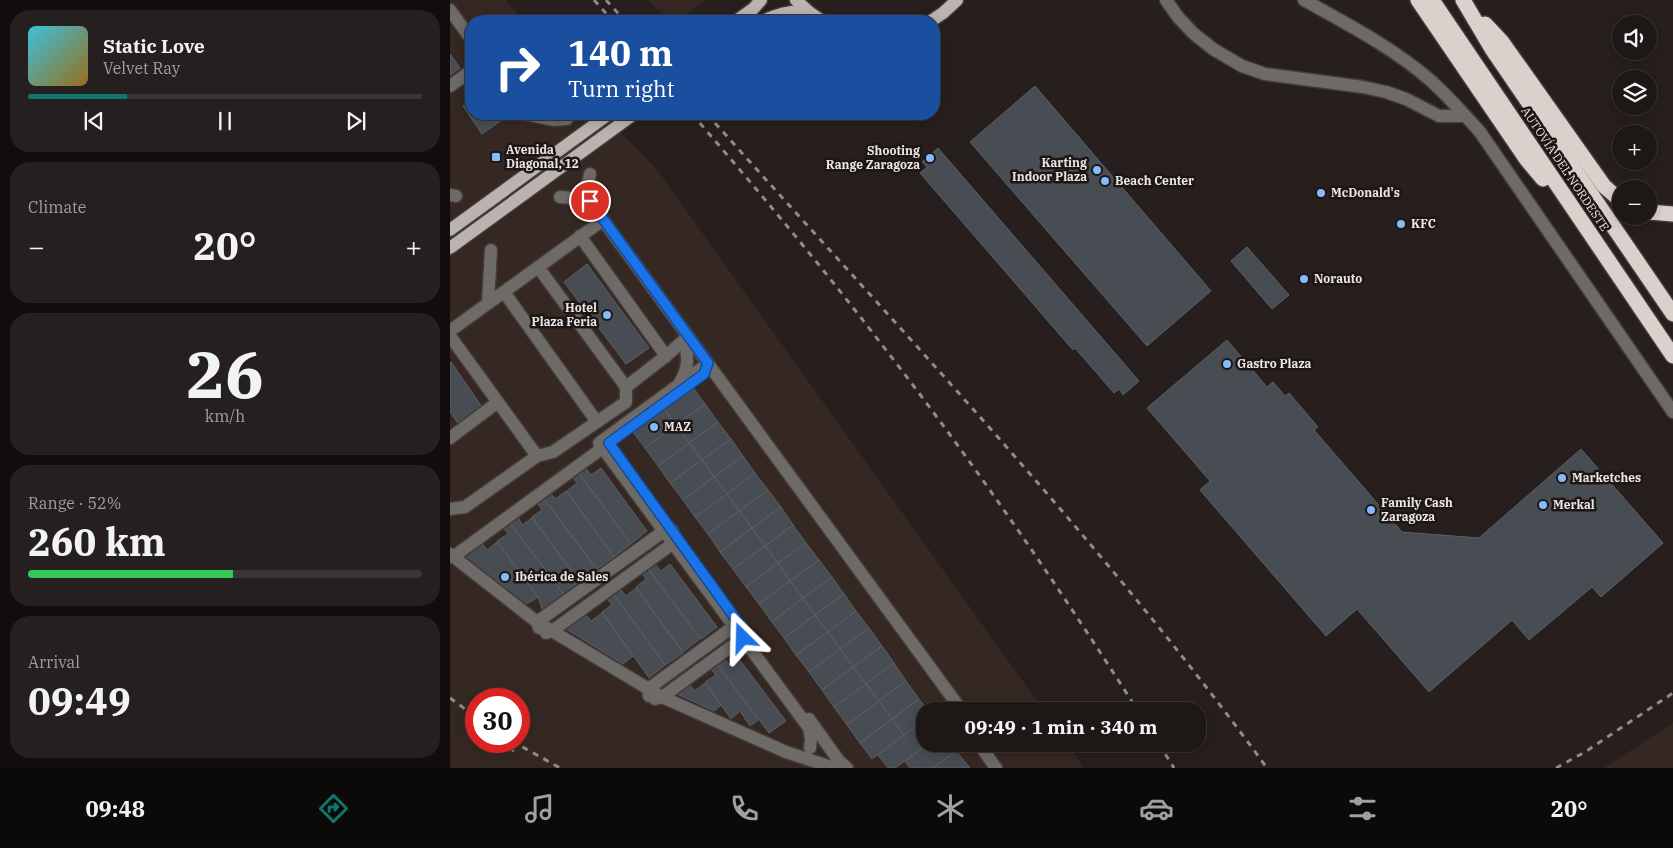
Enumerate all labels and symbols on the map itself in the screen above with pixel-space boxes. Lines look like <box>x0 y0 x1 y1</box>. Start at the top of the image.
street label: AUTOVÍA DEL NORDESTE <box>1518 104 1613 234</box>
place label: Avenida Diagonal, 12 <box>506 142 579 171</box>
place label: Shooting Range Zaragoza <box>826 143 920 172</box>
marker: Avenida Diagonal, 12 <box>490 151 502 163</box>
marker: Shooting Range Zaragoza <box>924 152 936 164</box>
place label: Karting Indoor Plaza <box>1012 155 1087 184</box>
marker: Karting Indoor Plaza <box>1091 164 1103 176</box>
place label: Beach Center <box>1115 173 1194 188</box>
marker: Beach Center <box>1099 175 1111 187</box>
pin <box>569 180 611 222</box>
place label: McDonald's <box>1331 185 1400 200</box>
marker: McDonald's <box>1315 187 1327 199</box>
place label: KFC <box>1411 216 1436 231</box>
marker: KFC <box>1395 218 1407 230</box>
place label: Norauto <box>1314 271 1362 286</box>
marker: Norauto <box>1298 273 1310 285</box>
place label: Hotel Plaza Feria <box>532 300 597 329</box>
marker: Hotel Plaza Feria <box>601 309 613 321</box>
place label: Gastro Plaza <box>1237 356 1312 371</box>
marker: Gastro Plaza <box>1221 358 1233 370</box>
place label: MAZ <box>664 419 691 434</box>
marker: MAZ <box>648 421 660 433</box>
place label: Marketches <box>1572 470 1641 485</box>
marker: Marketches <box>1556 472 1568 484</box>
place label: Family Cash Zaragoza <box>1381 495 1453 524</box>
place label: Merkal <box>1553 497 1595 512</box>
marker: Merkal <box>1537 499 1549 511</box>
marker: Family Cash Zaragoza <box>1365 504 1377 516</box>
place label: Ibérica de Sales <box>515 569 608 584</box>
marker: Ibérica de Sales <box>499 571 511 583</box>
position arrow <box>716 611 768 663</box>
speed limit sign: 30 <box>465 688 530 753</box>

